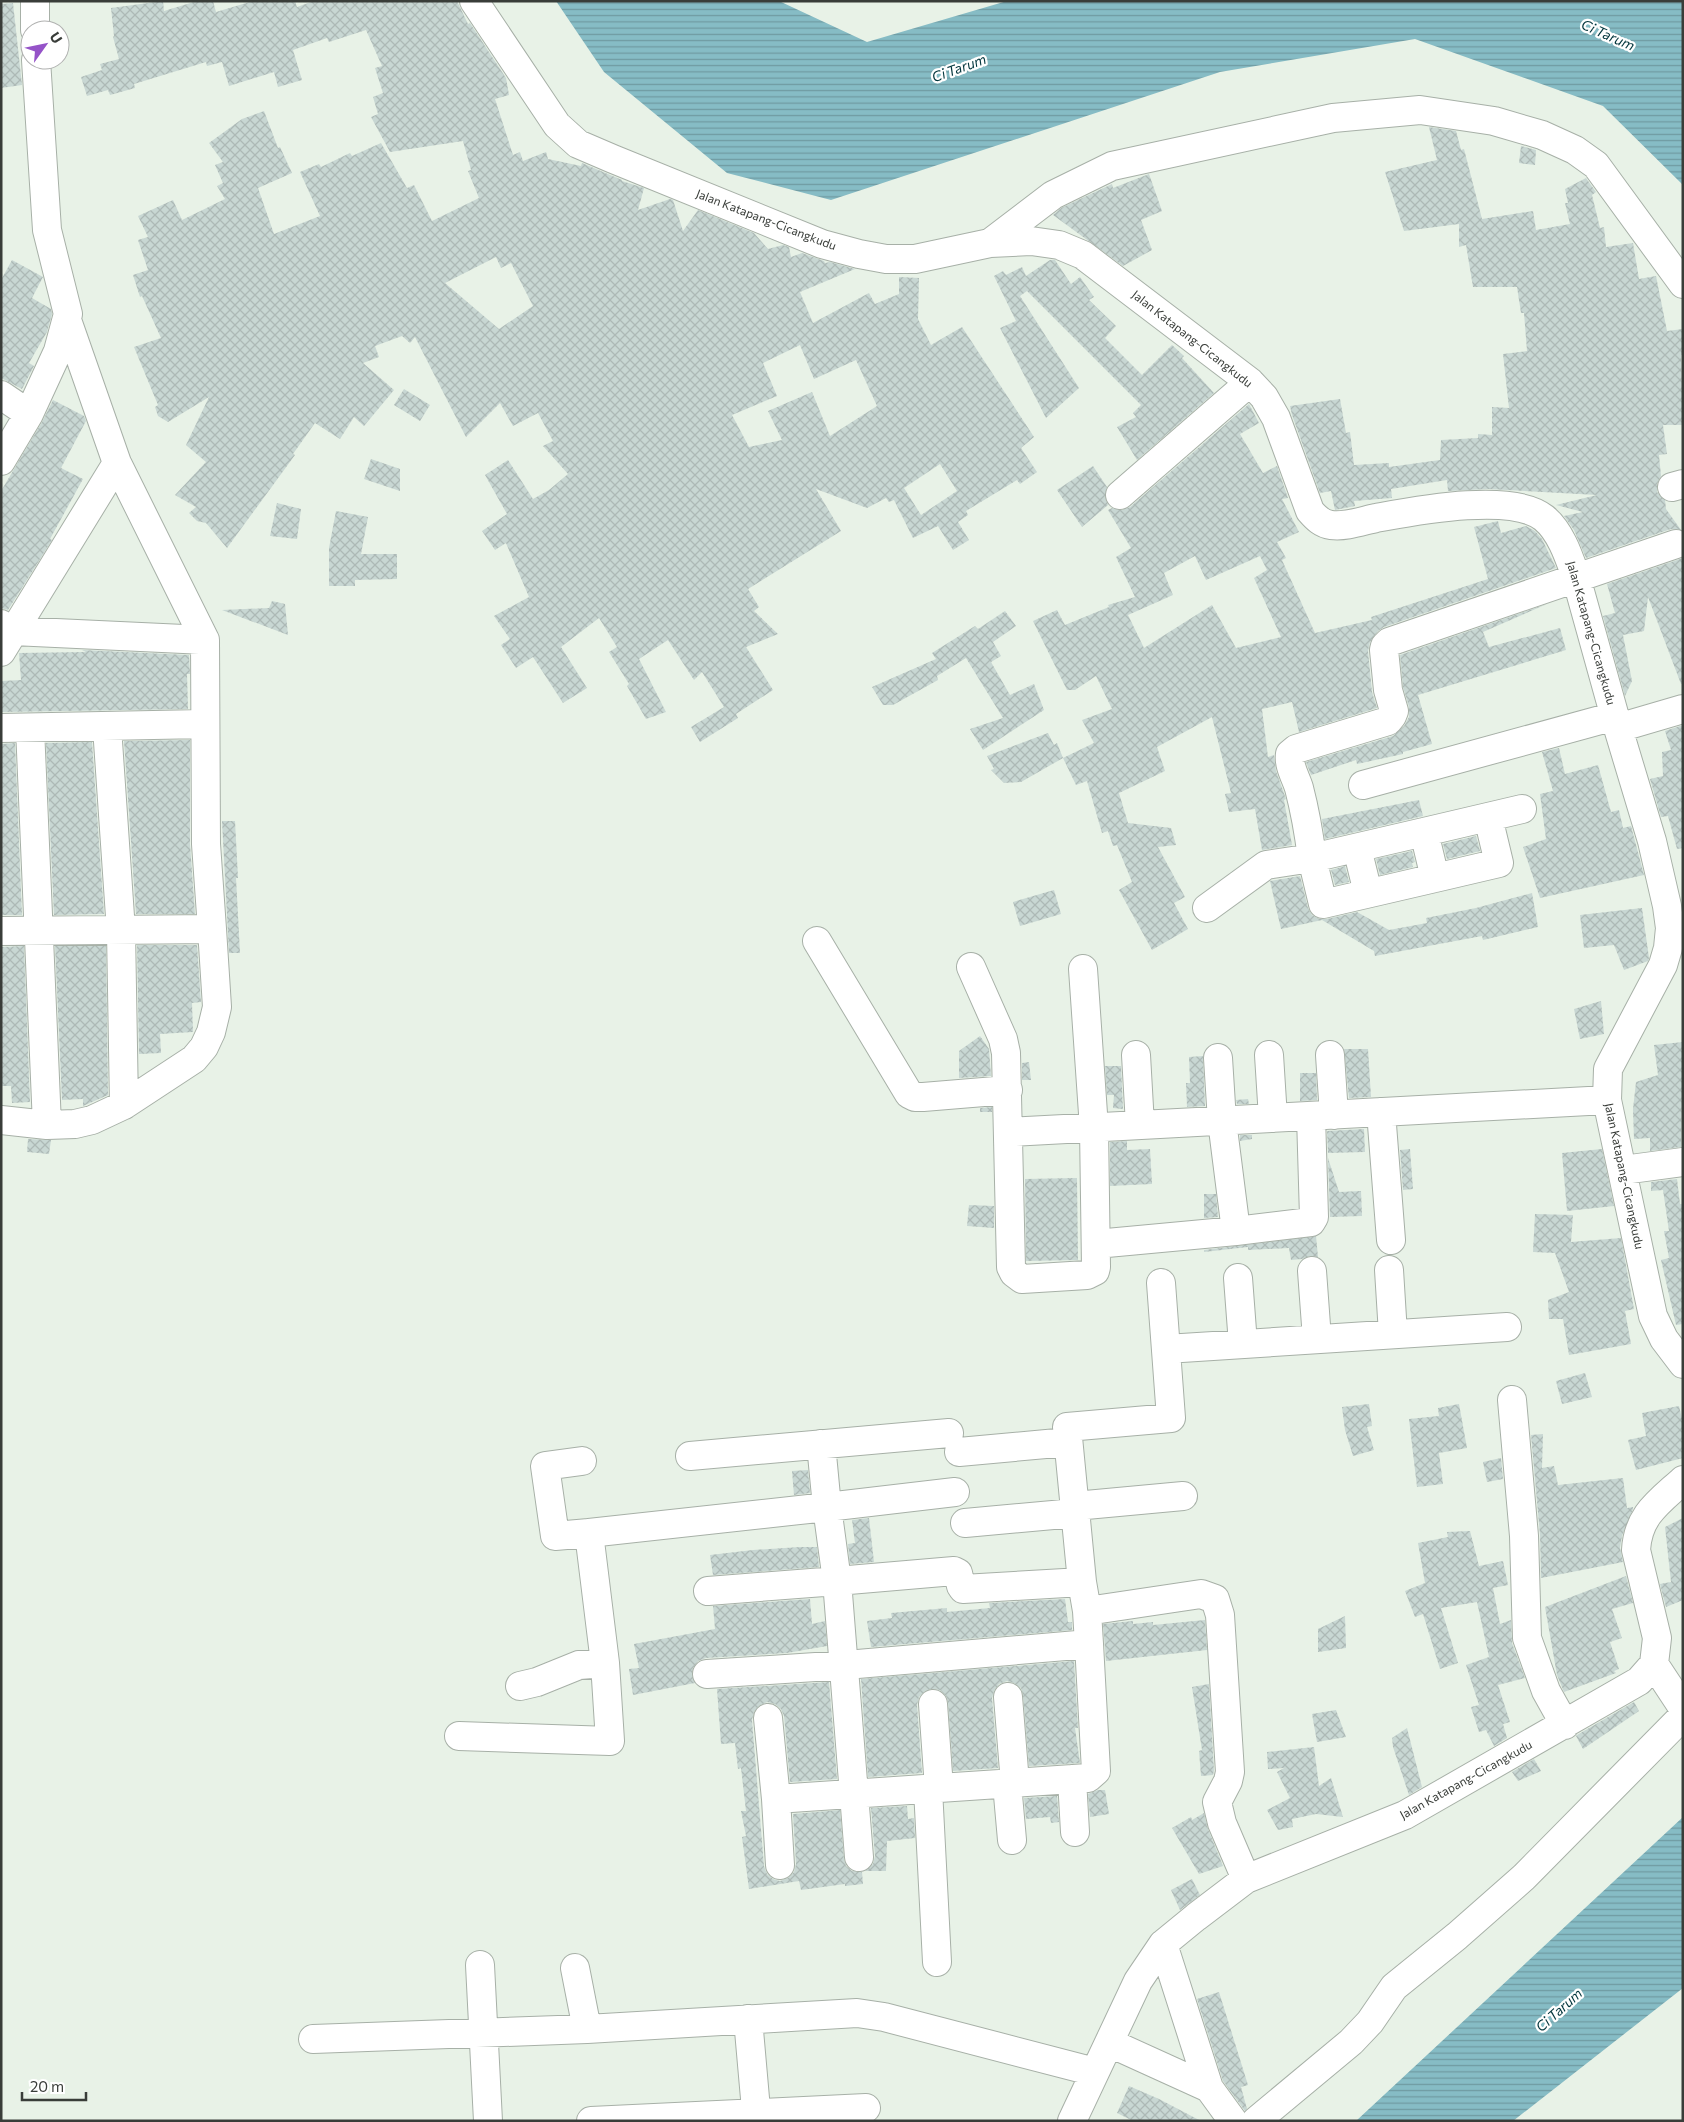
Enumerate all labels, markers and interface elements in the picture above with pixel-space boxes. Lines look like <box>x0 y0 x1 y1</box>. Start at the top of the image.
water label: Ci Tarum <box>1579 15 1638 54</box>
north arrow <box>20 20 70 70</box>
text: U <box>46 29 66 47</box>
water label: Ci Tarum <box>929 50 988 85</box>
street label: Jalan Katapang-Cicangkudu <box>694 186 838 253</box>
street label: Jalan Katapang-Cicangkudu <box>1129 287 1256 390</box>
street label: Jalan Katapang-Cicangkudu <box>1564 559 1619 707</box>
street label: Jalan Katapang-Cicangkudu <box>1602 1101 1647 1250</box>
street label: Jalan Katapang-Cicangkudu <box>1397 1737 1535 1822</box>
water label: Ci Tarum <box>1532 1984 1585 2035</box>
scale bar <box>22 2070 86 2102</box>
text: 20 m <box>30 2077 64 2095</box>

